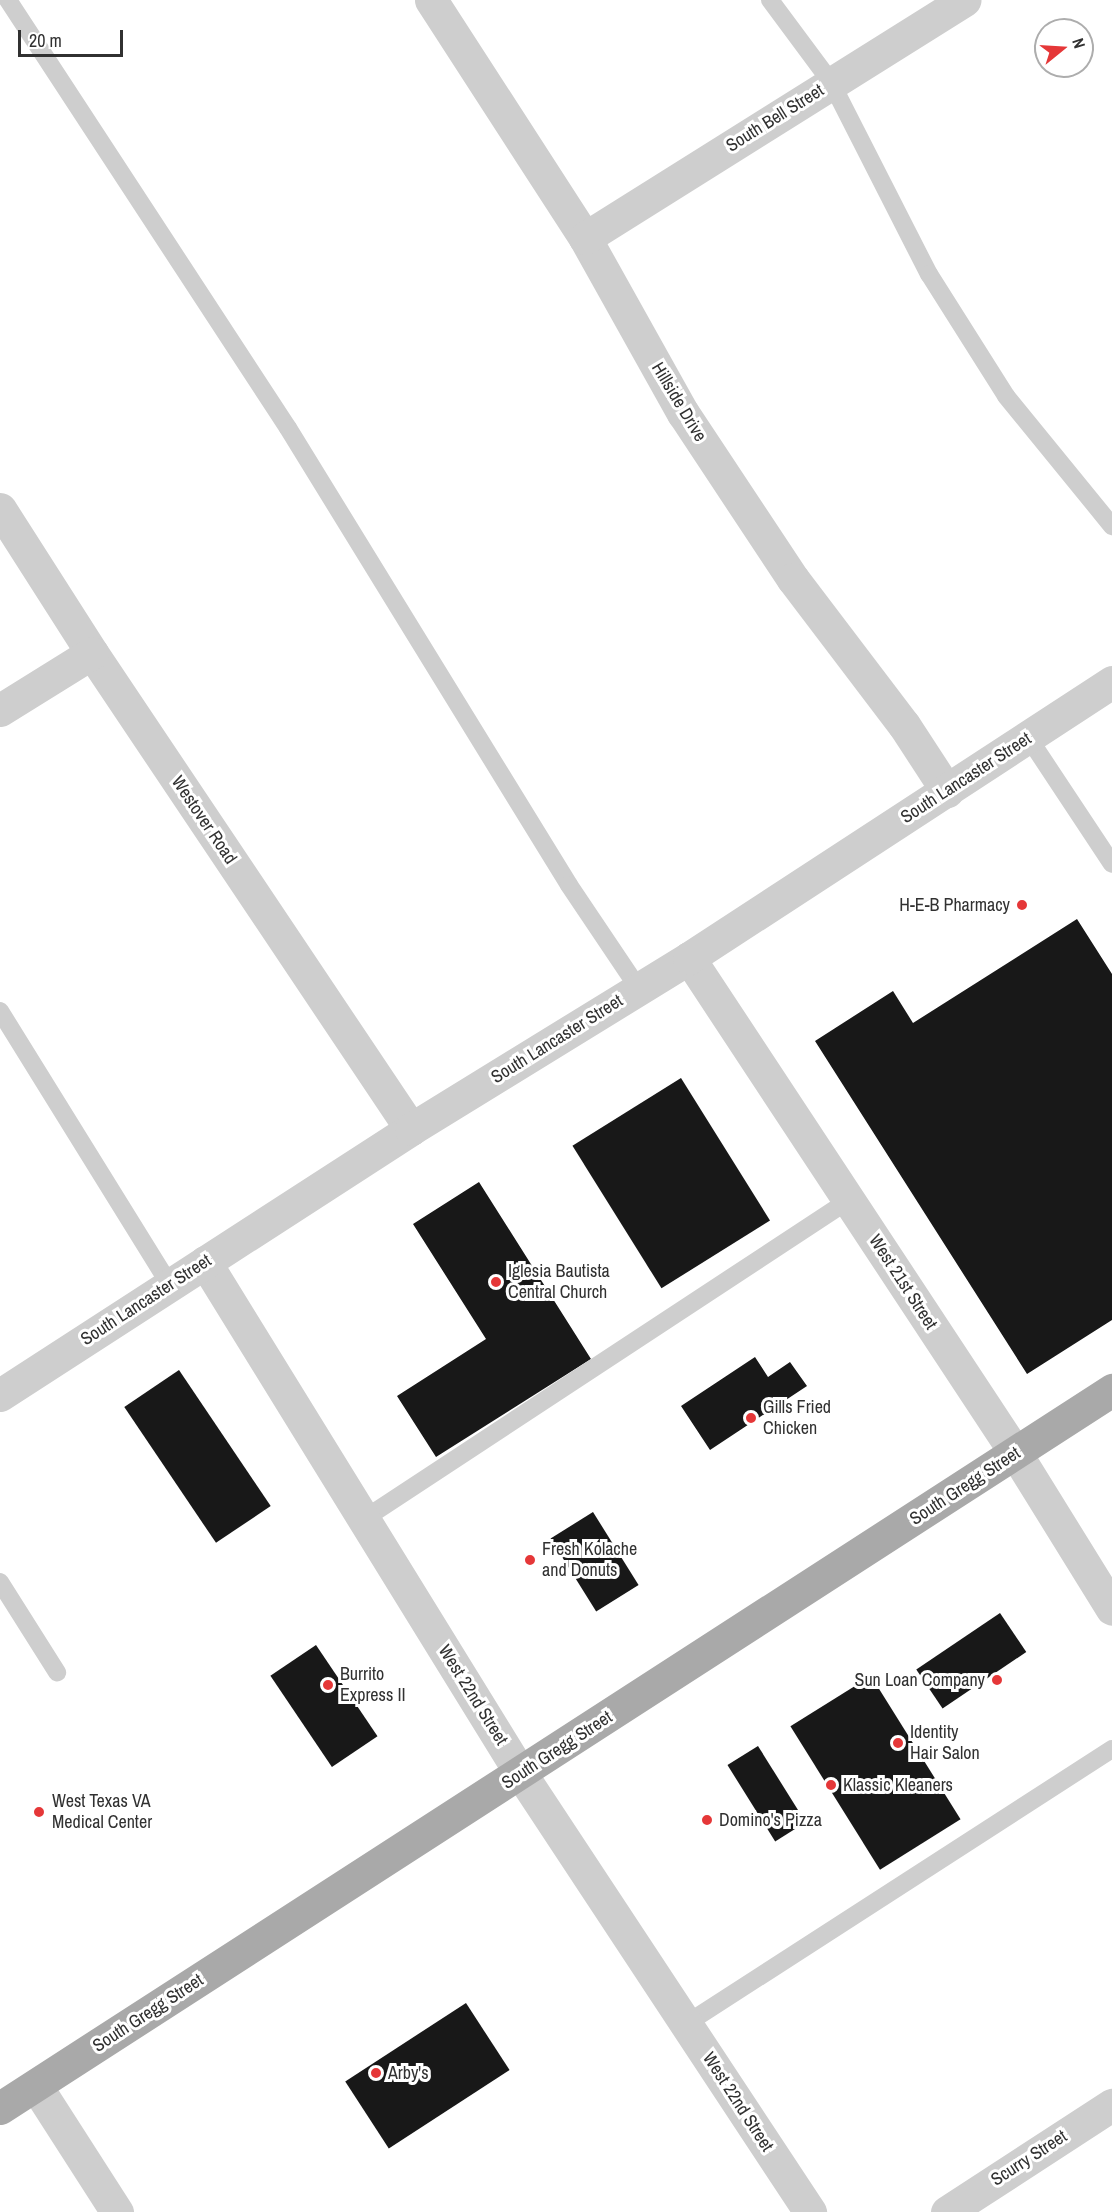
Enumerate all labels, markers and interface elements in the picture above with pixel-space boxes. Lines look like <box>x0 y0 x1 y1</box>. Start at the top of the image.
scale bar <box>21 18 126 56</box>
north arrow <box>1034 18 1094 78</box>
text: 20 m <box>29 28 62 53</box>
text: N <box>1067 35 1091 51</box>
street label: South Bell Street <box>722 79 828 157</box>
street label: Hillside Drive <box>647 358 711 446</box>
street label: South Lancaster Street <box>897 728 1035 828</box>
street label: Westover Road <box>167 772 241 868</box>
place label: H-E-B Pharmacy <box>899 894 1010 916</box>
marker: H-E-B Pharmacy <box>1015 898 1029 912</box>
street label: South Lancaster Street <box>487 990 627 1088</box>
street label: West 21st Street <box>864 1230 942 1334</box>
street label: South Lancaster Street <box>77 1250 215 1350</box>
place label: Iglesia Bautista Central Church <box>508 1261 610 1304</box>
marker: Iglesia Bautista Central Church <box>489 1275 503 1289</box>
place label: Gills Fried Chicken <box>763 1397 831 1440</box>
marker: Gills Fried Chicken <box>744 1411 758 1425</box>
street label: South Gregg Street <box>906 1442 1024 1530</box>
place label: Fresh Kolache and Donuts <box>542 1539 637 1582</box>
marker: Fresh Kolache and Donuts <box>523 1553 537 1567</box>
street label: West 22nd Street <box>434 1641 512 1749</box>
place label: Burrito Express II <box>340 1664 406 1706</box>
place label: Sun Loan Company <box>855 1669 985 1691</box>
marker: Sun Loan Company <box>990 1673 1004 1687</box>
marker: Burrito Express II <box>321 1678 335 1692</box>
street label: South Gregg Street <box>498 1706 616 1794</box>
place label: Identity Hair Salon <box>910 1722 980 1764</box>
marker: Identity Hair Salon <box>891 1736 905 1750</box>
place label: Klassic Kleaners <box>843 1774 953 1796</box>
marker: Klassic Kleaners <box>824 1778 838 1792</box>
place label: West Texas VA Medical Center <box>52 1791 152 1834</box>
marker: West Texas VA Medical Center <box>30 1803 48 1821</box>
place label: Domino's Pizza <box>719 1809 822 1831</box>
marker: Domino's Pizza <box>700 1813 714 1827</box>
street label: South Gregg Street <box>89 1969 207 2057</box>
street label: West 22nd Street <box>698 2048 778 2156</box>
place label: Arby's <box>388 2062 429 2084</box>
marker: Arby's <box>369 2066 383 2080</box>
street label: Scurry Street <box>987 2125 1071 2191</box>

